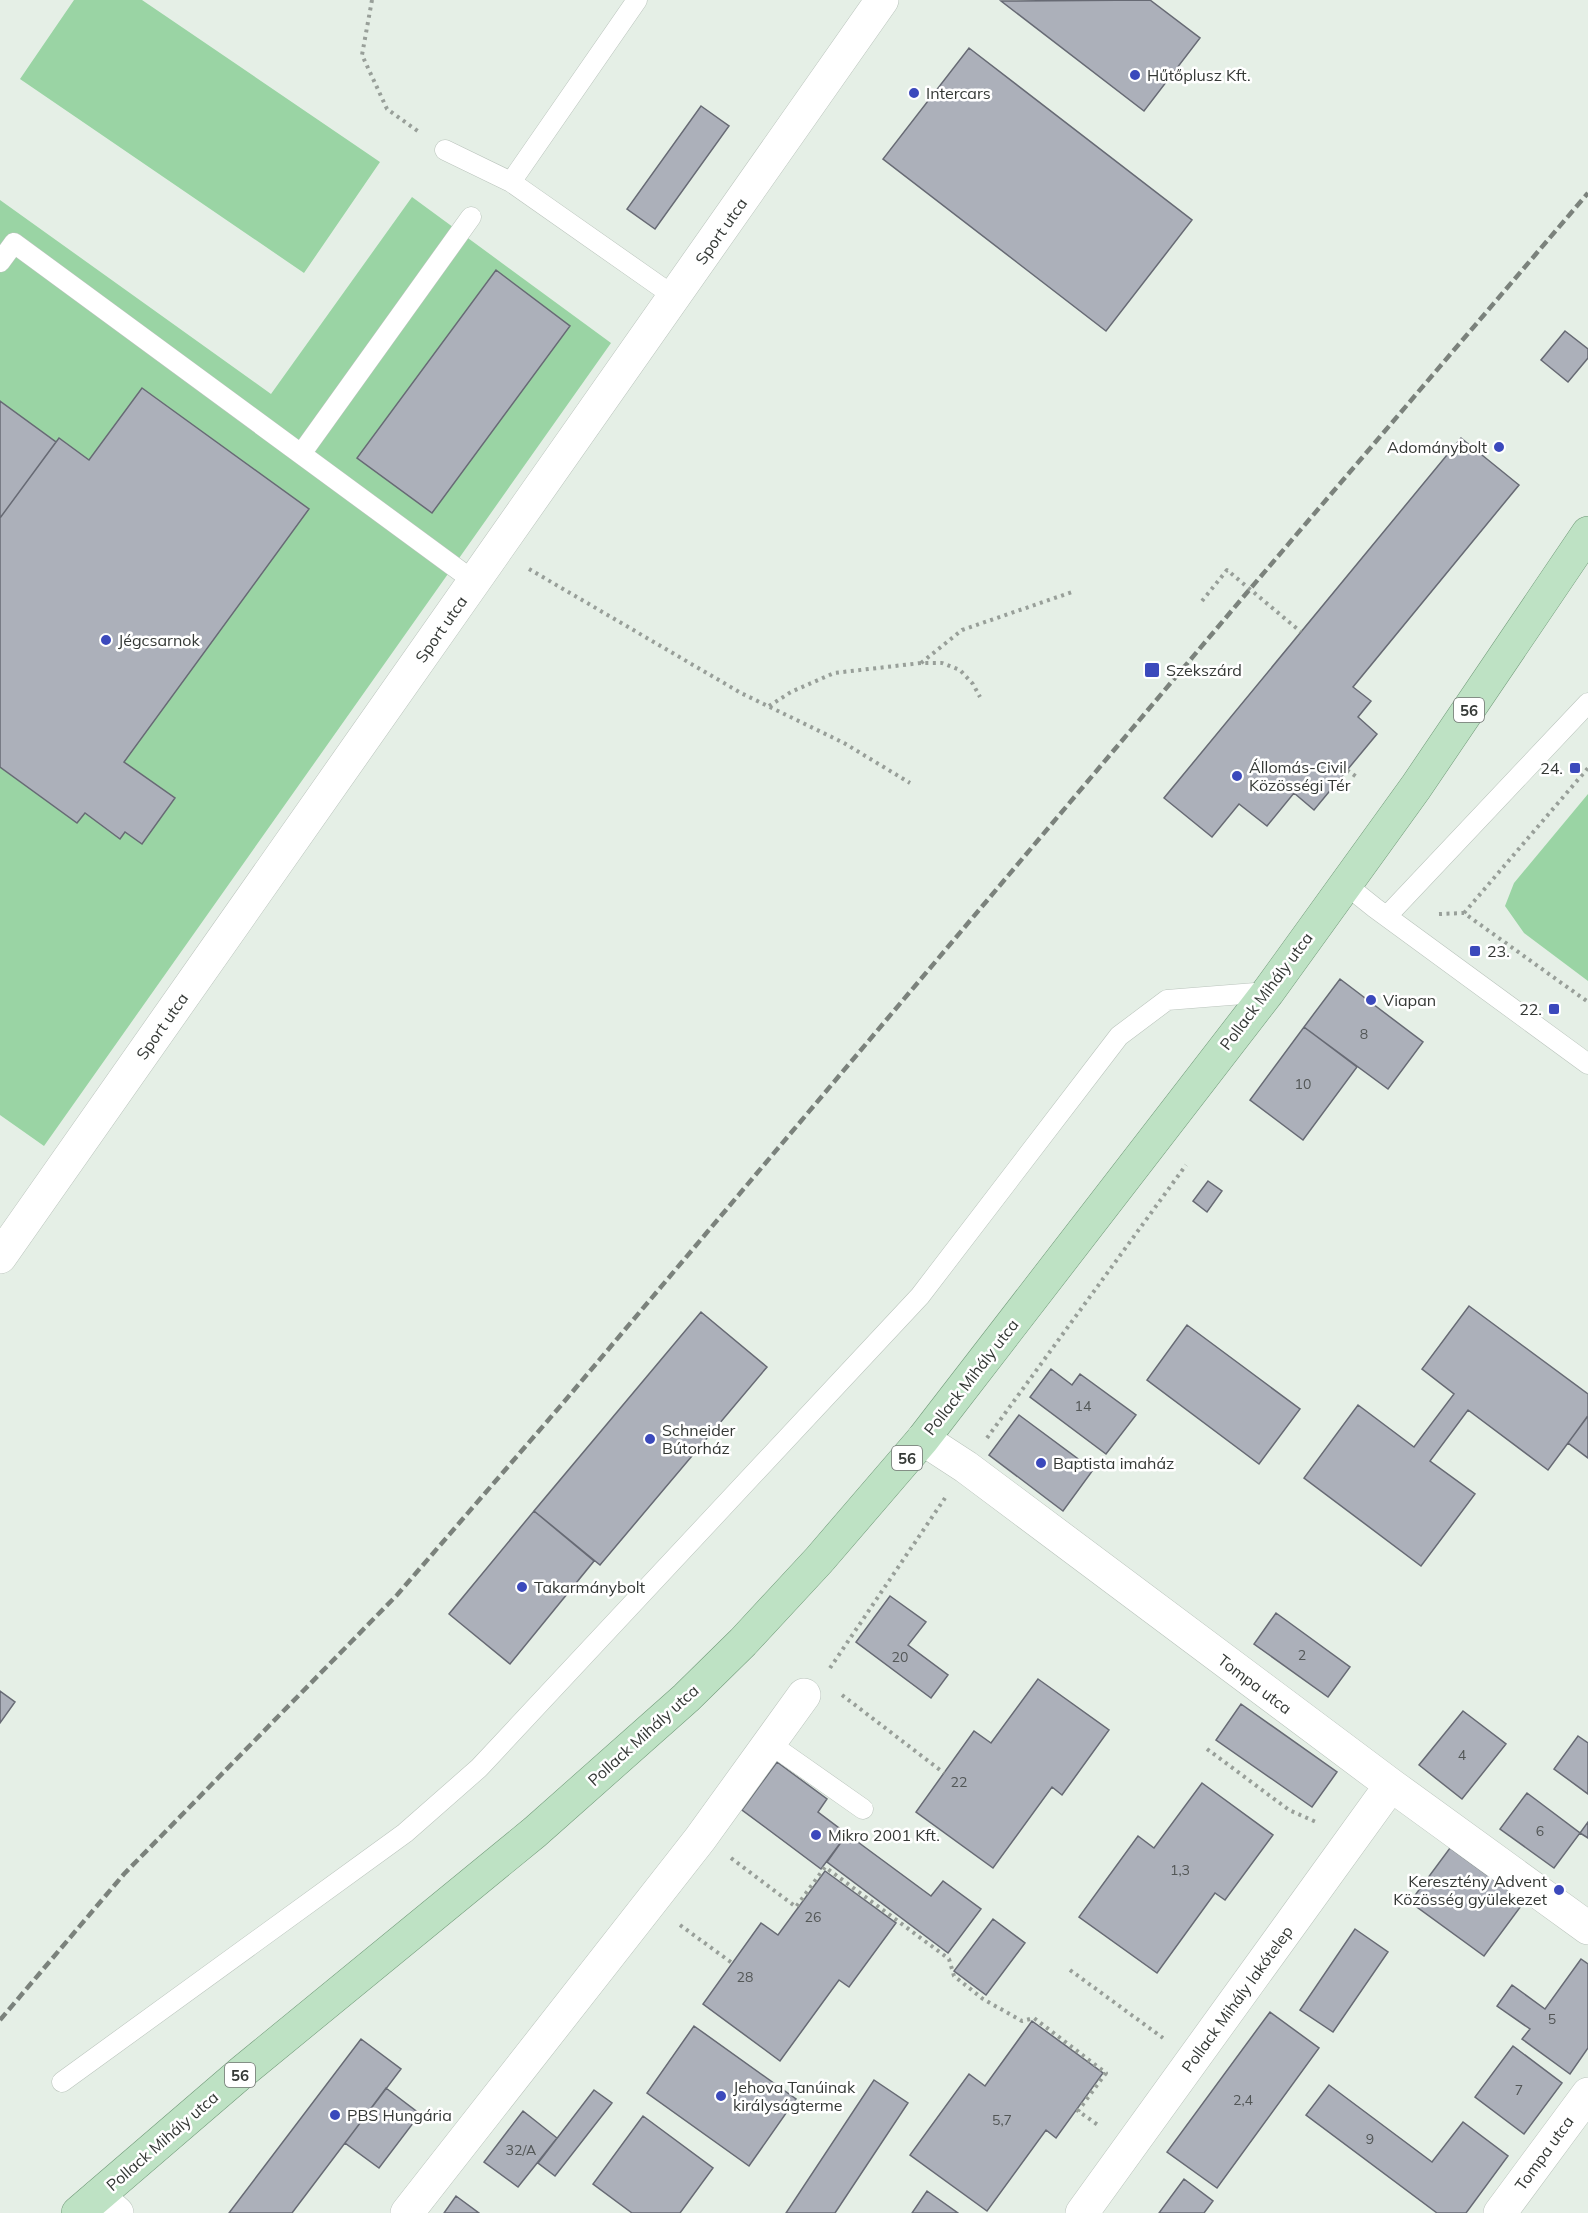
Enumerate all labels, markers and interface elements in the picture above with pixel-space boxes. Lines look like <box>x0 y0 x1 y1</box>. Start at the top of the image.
place label: Hűtőplusz Kft. <box>1147 65 1251 85</box>
marker: Hűtőplusz Kft. <box>1128 68 1142 82</box>
place label: Intercars <box>926 83 991 103</box>
marker: Intercars <box>907 86 921 100</box>
street label: Sport utca <box>691 194 751 268</box>
place label: Adománybolt <box>1387 437 1487 457</box>
marker: Adománybolt <box>1492 440 1506 454</box>
street label: Sport utca <box>411 592 471 666</box>
place label: Jégcsarnok <box>118 630 200 650</box>
marker: Jégcsarnok <box>99 633 113 647</box>
place label: Szekszárd <box>1166 660 1242 680</box>
marker: Szekszárd <box>1143 661 1161 679</box>
road number: 56 <box>1454 698 1484 722</box>
place label: Állomás-Civil Közösségi Tér <box>1249 757 1351 795</box>
place label: 24. <box>1540 758 1563 778</box>
marker: 24. <box>1568 761 1582 775</box>
marker: Állomás-Civil Közösségi Tér <box>1230 769 1244 783</box>
street label: Pollack Mihály utca <box>1215 928 1317 1054</box>
place label: 23. <box>1487 941 1510 961</box>
marker: 23. <box>1468 944 1482 958</box>
street label: Sport utca <box>132 989 192 1063</box>
place label: Viapan <box>1383 990 1436 1010</box>
marker: Viapan <box>1364 993 1378 1007</box>
place label: 22. <box>1519 999 1542 1019</box>
marker: 22. <box>1547 1002 1561 1016</box>
house number: 8 <box>1360 1025 1368 1043</box>
house number: 10 <box>1295 1075 1311 1093</box>
street label: Pollack Mihály utca <box>919 1315 1023 1439</box>
house number: 14 <box>1075 1397 1092 1415</box>
place label: Schneider Bútorház <box>662 1420 735 1458</box>
marker: Schneider Bútorház <box>643 1432 657 1446</box>
road number: 56 <box>892 1446 922 1470</box>
place label: Baptista imaház <box>1053 1453 1174 1473</box>
marker: Baptista imaház <box>1034 1456 1048 1470</box>
place label: Takarmánybolt <box>534 1577 646 1597</box>
marker: Takarmánybolt <box>515 1580 529 1594</box>
house number: 2 <box>1298 1646 1306 1664</box>
house number: 20 <box>892 1648 908 1666</box>
street label: Tompa utca <box>1214 1650 1296 1718</box>
street label: Pollack Mihály utca <box>584 1680 702 1790</box>
house number: 4 <box>1458 1746 1467 1764</box>
house number: 22 <box>951 1773 967 1791</box>
house number: 6 <box>1536 1822 1544 1840</box>
place label: Mikro 2001 Kft. <box>828 1825 940 1845</box>
marker: Mikro 2001 Kft. <box>809 1828 823 1842</box>
house number: 1,3 <box>1170 1861 1190 1879</box>
place label: Keresztény Advent Közösség gyülekezet <box>1393 1871 1547 1909</box>
marker: Keresztény Advent Közösség gyülekezet <box>1552 1883 1566 1897</box>
house number: 26 <box>805 1908 821 1926</box>
street label: Pollack Mihály lakótelep <box>1177 1922 1297 2076</box>
house number: 28 <box>737 1968 753 1986</box>
house number: 5 <box>1548 2010 1556 2028</box>
road number: 56 <box>225 2063 255 2087</box>
place label: Jehova Tanúinak királyságterme <box>733 2077 856 2115</box>
house number: 7 <box>1515 2081 1523 2099</box>
street label: Pollack Mihály utca <box>102 2087 222 2195</box>
marker: Jehova Tanúinak királyságterme <box>714 2089 728 2103</box>
house number: 2,4 <box>1233 2091 1254 2109</box>
place label: PBS Hungária <box>347 2105 452 2125</box>
marker: PBS Hungária <box>328 2108 342 2122</box>
house number: 5,7 <box>992 2111 1012 2129</box>
street label: Tompa utca <box>1510 2112 1578 2194</box>
house number: 9 <box>1366 2130 1374 2148</box>
house number: 32/A <box>506 2141 537 2159</box>

